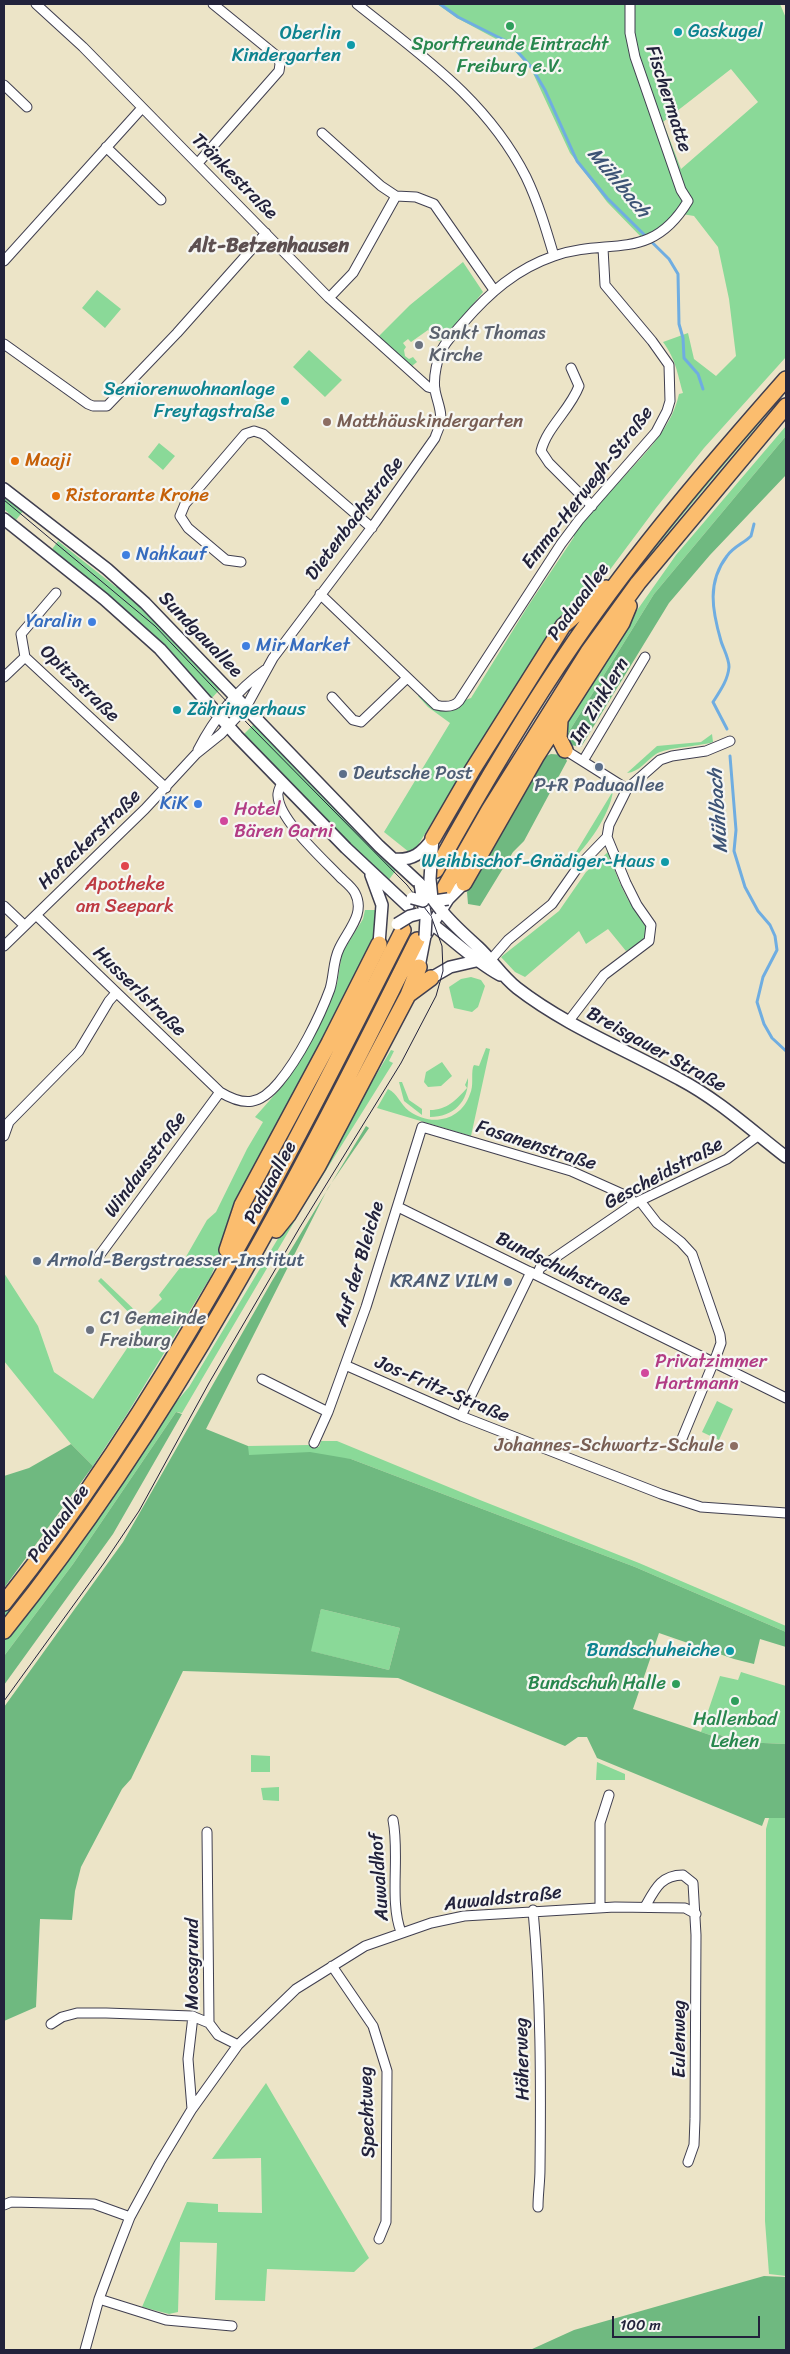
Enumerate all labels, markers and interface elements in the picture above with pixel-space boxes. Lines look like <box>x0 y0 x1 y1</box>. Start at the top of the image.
marker: Sportfreunde Eintracht Freiburg e.V. <box>504 20 516 32</box>
place label: Gaskugel <box>688 21 763 43</box>
place label: Oberlin Kindergarten <box>232 23 341 67</box>
marker: Gaskugel <box>672 26 684 38</box>
place label: Sportfreunde Eintracht Freiburg e.V. <box>411 34 609 78</box>
marker: Oberlin Kindergarten <box>345 39 357 51</box>
street label: Fischermatte <box>640 43 696 155</box>
street label: Tränkestraße <box>186 129 282 225</box>
water label: Mühlbach <box>582 143 654 223</box>
district label: Alt-Betzenhausen <box>189 235 349 259</box>
place label: Sankt Thomas Kirche <box>429 323 545 367</box>
marker: Sankt Thomas Kirche <box>413 339 425 351</box>
place label: Seniorenwohnanlage Freytagstraße <box>103 379 275 423</box>
marker: Seniorenwohnanlage Freytagstraße <box>279 395 291 407</box>
street label: Emma-Herwegh-Straße <box>517 402 659 574</box>
place label: Matthäuskindergarten <box>337 411 523 433</box>
marker: Matthäuskindergarten <box>321 416 333 428</box>
place label: Maaji <box>25 450 71 472</box>
street label: Dietenbachstraße <box>301 453 409 585</box>
marker: Maaji <box>9 455 21 467</box>
place label: Ristorante Krone <box>66 485 209 507</box>
marker: Ristorante Krone <box>50 490 62 502</box>
place label: Nahkauf <box>136 544 207 566</box>
marker: Nahkauf <box>120 549 132 561</box>
street label: Paduaallee <box>543 559 615 645</box>
street label: Sundgauallee <box>153 587 247 683</box>
place label: Yaralin <box>26 611 82 633</box>
marker: Yaralin <box>86 616 98 628</box>
place label: Mir Market <box>256 635 350 657</box>
marker: Mir Market <box>240 640 252 652</box>
street label: Opitzstraße <box>35 641 123 727</box>
street label: Im Zinklern <box>565 654 635 748</box>
place label: Zähringerhaus <box>187 699 306 721</box>
marker: Zähringerhaus <box>171 704 183 716</box>
marker: P+R Paduaallee <box>593 761 605 773</box>
place label: Deutsche Post <box>353 763 473 785</box>
marker: Deutsche Post <box>337 768 349 780</box>
water label: Mühlbach <box>704 768 734 854</box>
place label: P+R Paduaallee <box>534 775 664 797</box>
street label: Hofackerstraße <box>34 785 146 895</box>
place label: KiK <box>160 793 188 815</box>
marker: KiK <box>192 798 204 810</box>
place label: Hotel Bären Garni <box>234 799 333 843</box>
marker: Hotel Bären Garni <box>218 815 230 827</box>
place label: Weihbischof-Gnädiger-Haus <box>421 851 655 873</box>
marker: Weihbischof-Gnädiger-Haus <box>659 856 671 868</box>
marker: Apotheke am Seepark <box>119 860 131 872</box>
place label: Apotheke am Seepark <box>76 874 174 918</box>
street label: Husserlstraße <box>88 942 190 1042</box>
street label: Breisgauer Straße <box>582 1002 730 1098</box>
street label: Windausstraße <box>100 1108 192 1222</box>
street label: Fasanenstraße <box>473 1116 599 1176</box>
street label: Gescheidstraße <box>601 1133 727 1215</box>
street label: Paduaallee <box>240 1138 302 1228</box>
street label: Auf der Bleiche <box>330 1199 390 1329</box>
street label: Bundschuhstraße <box>492 1228 634 1312</box>
place label: Arnold-Bergstraesser-Institut <box>47 1250 305 1272</box>
marker: Arnold-Bergstraesser-Institut <box>31 1255 43 1267</box>
place label: KRANZ VILM <box>390 1271 498 1293</box>
marker: KRANZ VILM <box>502 1276 514 1288</box>
place label: C1 Gemeinde Freiburg <box>100 1308 206 1352</box>
marker: C1 Gemeinde Freiburg <box>84 1324 96 1336</box>
street label: Jos-Fritz-Straße <box>371 1351 513 1429</box>
place label: Privatzimmer Hartmann <box>655 1351 767 1395</box>
marker: Privatzimmer Hartmann <box>639 1367 651 1379</box>
place label: Johannes-Schwartz-Schule <box>495 1435 724 1457</box>
marker: Johannes-Schwartz-Schule <box>728 1440 740 1452</box>
street label: Paduaallee <box>23 1481 95 1567</box>
place label: Bundschuheiche <box>587 1640 720 1662</box>
marker: Bundschuheiche <box>724 1645 736 1657</box>
place label: Bundschuh Halle <box>528 1673 666 1695</box>
marker: Bundschuh Halle <box>670 1678 682 1690</box>
marker: Hallenbad Lehen <box>729 1695 741 1707</box>
place label: Hallenbad Lehen <box>693 1709 777 1753</box>
street label: Auwaldhof <box>366 1832 394 1922</box>
street label: Auwaldstraße <box>443 1881 563 1917</box>
street label: Moosgrund <box>182 1918 204 2010</box>
street label: Eulenweg <box>669 2000 691 2078</box>
street label: Häherweg <box>511 2017 535 2101</box>
street label: Spechtweg <box>355 2066 381 2158</box>
scale bar <box>615 2306 762 2338</box>
text: 100 m <box>620 2312 661 2338</box>

